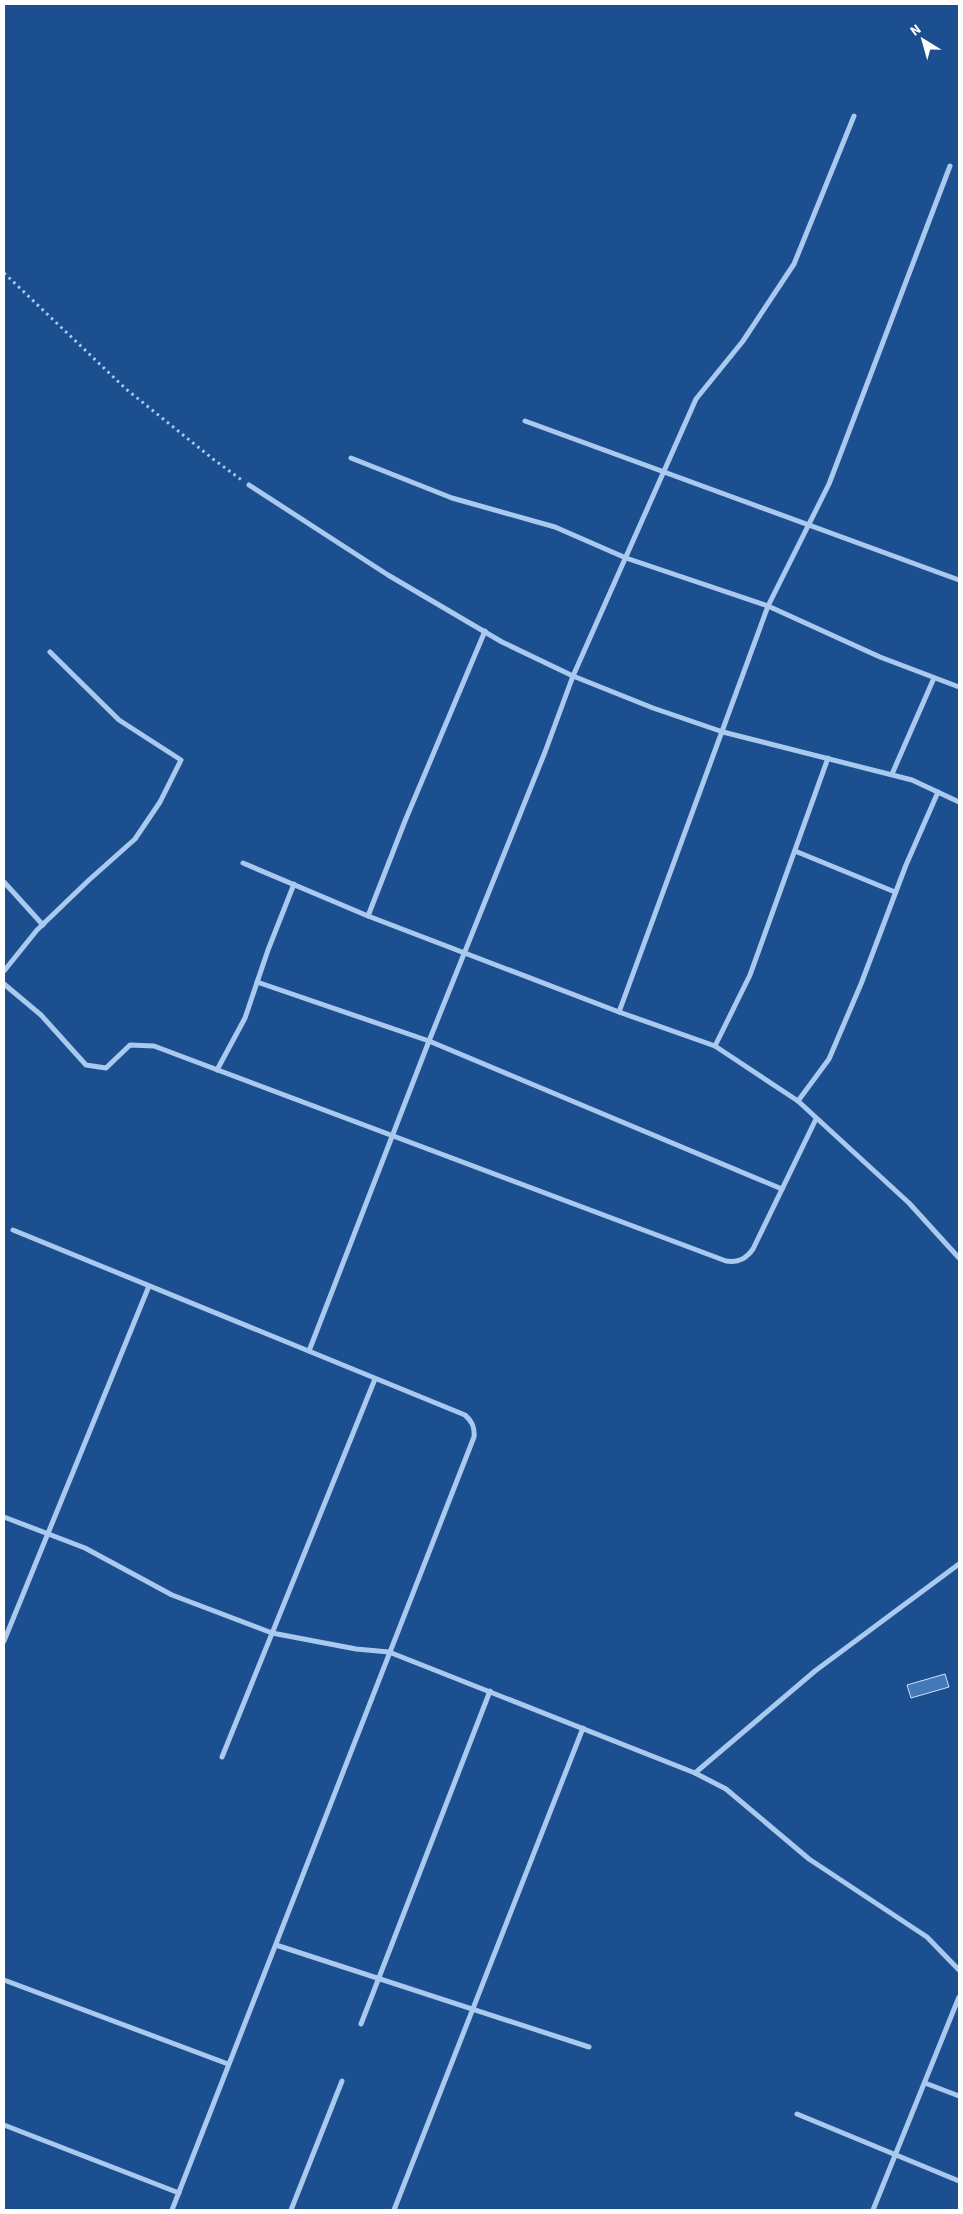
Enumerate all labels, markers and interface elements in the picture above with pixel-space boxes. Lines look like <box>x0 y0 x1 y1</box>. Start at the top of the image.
north arrow <box>898 15 948 65</box>
text: N <box>906 20 926 41</box>

